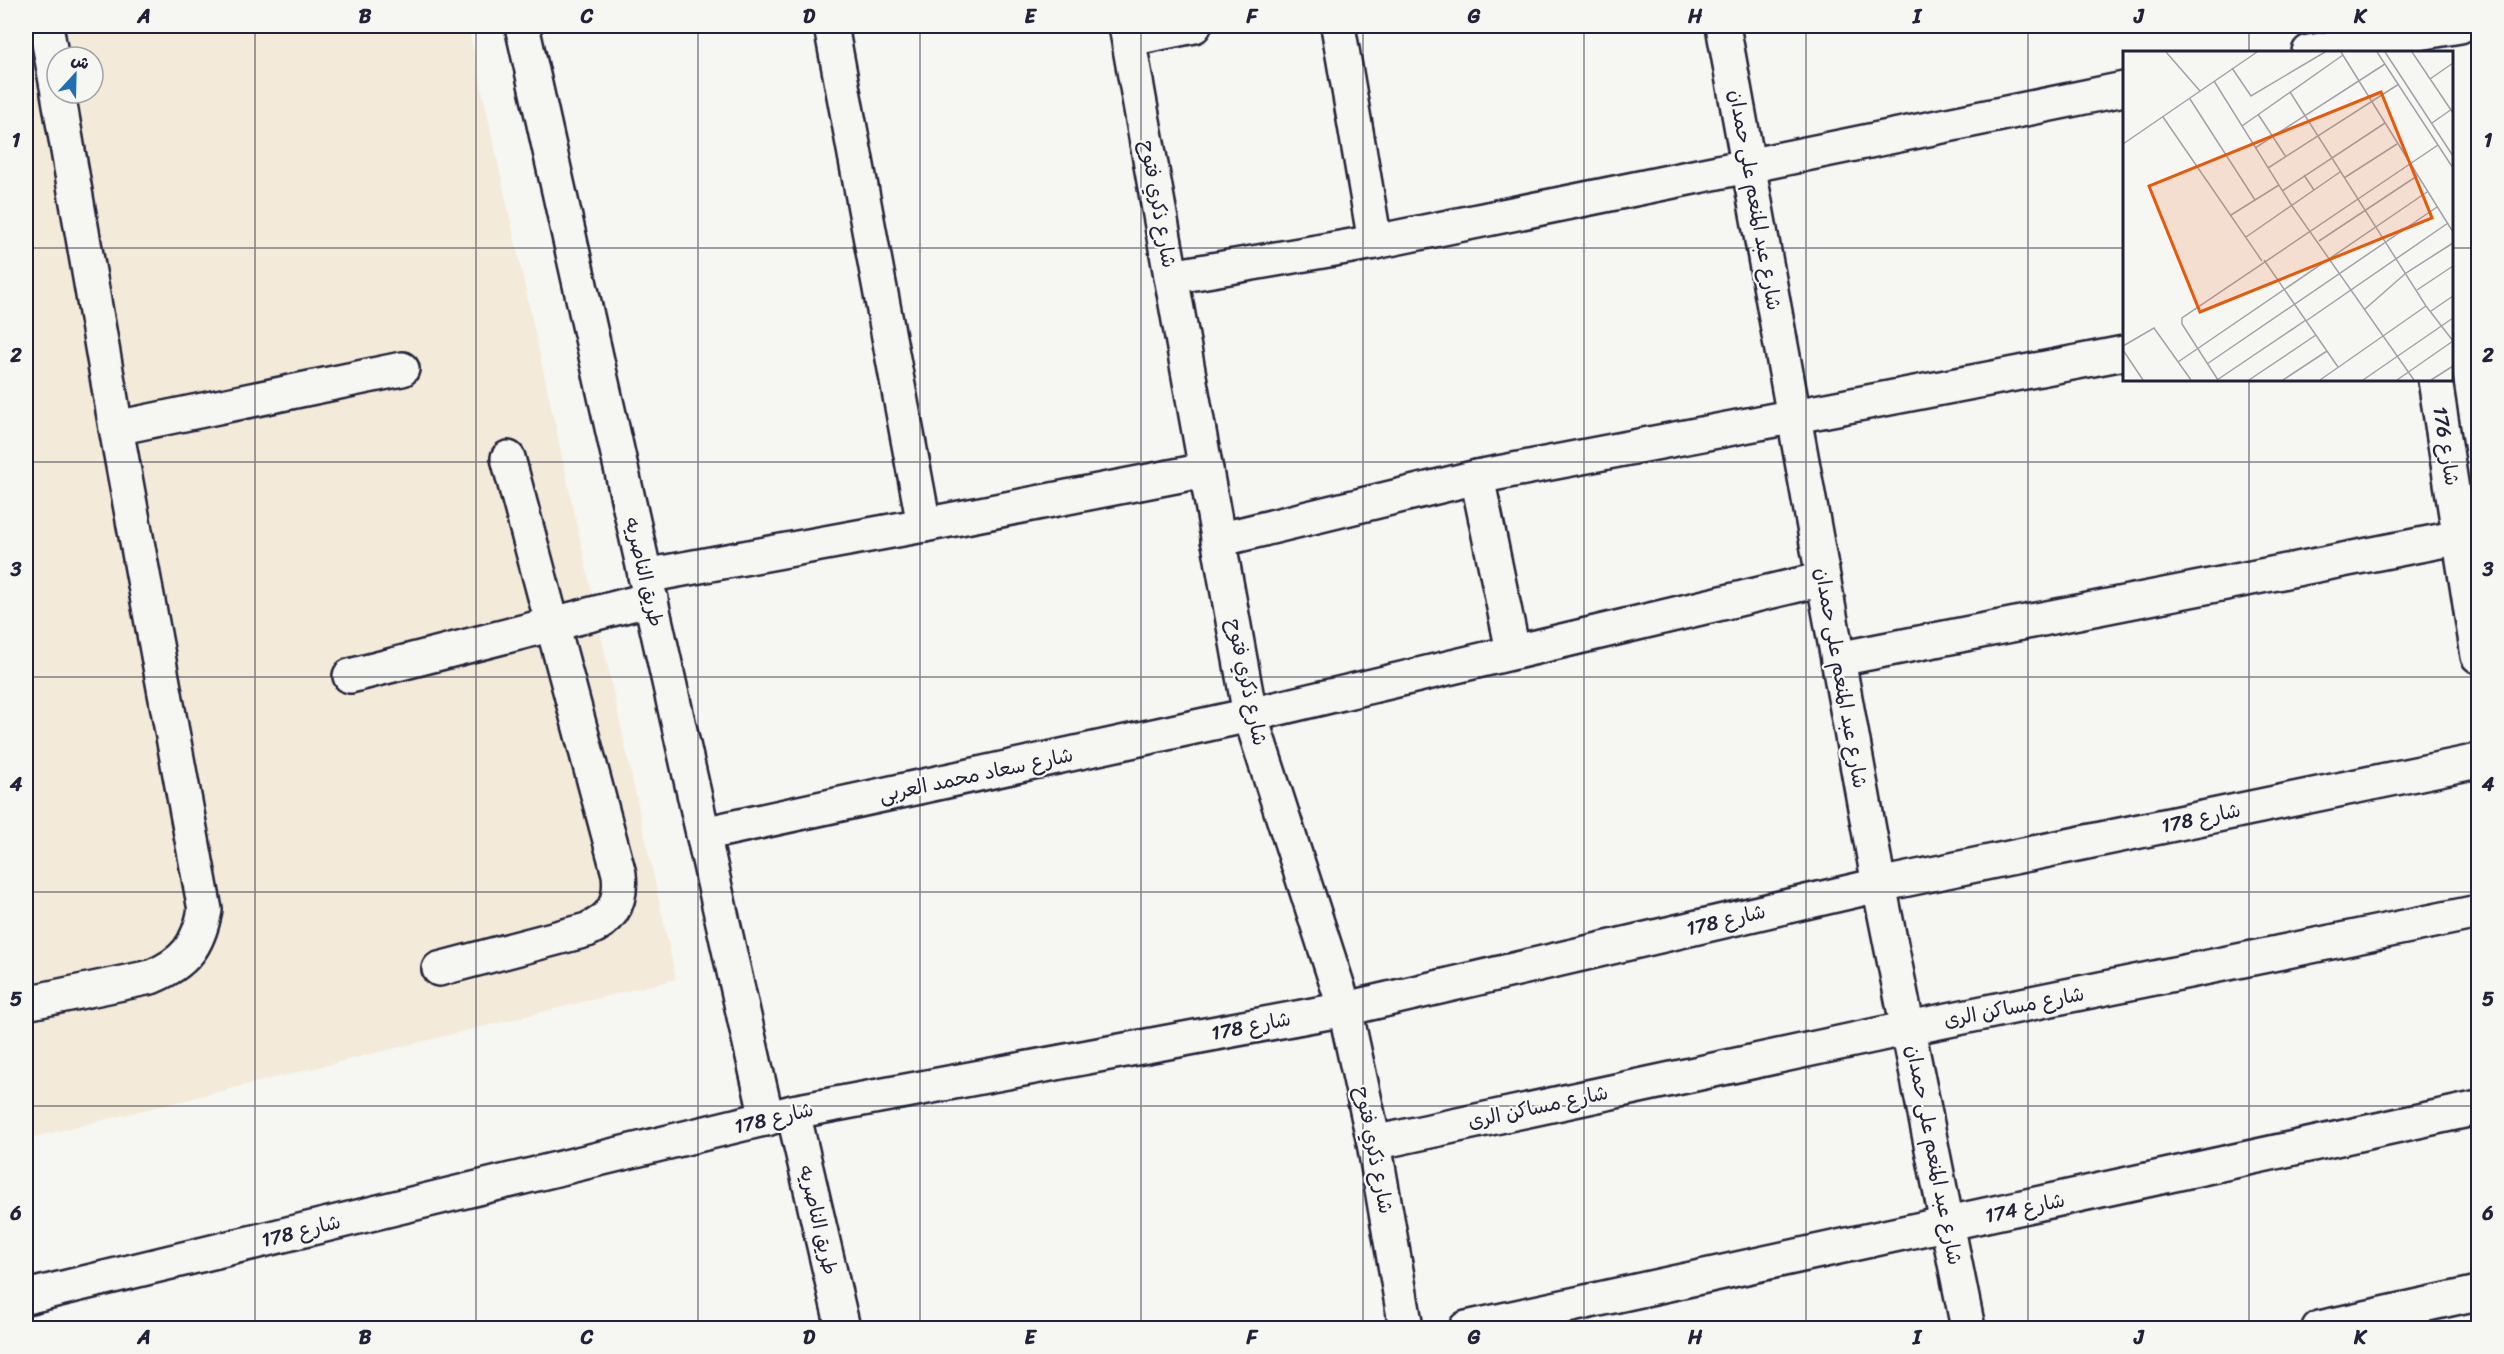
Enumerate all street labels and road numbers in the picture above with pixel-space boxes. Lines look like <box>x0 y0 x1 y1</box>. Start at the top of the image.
street label: شارع عبد المنعم على حمدان <box>1718 87 1792 313</box>
street label: شارع ذكري فتوح <box>1130 137 1186 271</box>
street label: شارع 176 <box>2422 404 2470 488</box>
street label: طريق الناصريه <box>614 514 674 630</box>
street label: شارع عبد المنعم على حمدان <box>1804 565 1878 791</box>
street label: شارع ذكري فتوح <box>1216 615 1278 749</box>
street label: شارع سعاد محمد العربى <box>876 737 1076 813</box>
street label: شارع 178 <box>2158 793 2244 843</box>
street label: شارع 178 <box>1683 894 1769 946</box>
street label: شارع مساكن الرى <box>1941 976 2087 1038</box>
street label: شارع 178 <box>1208 1001 1294 1051</box>
street label: شارع عبد المنعم على حمدان <box>1895 1042 1973 1268</box>
street label: شارع مساكن الرى <box>1465 1075 1611 1139</box>
street label: شارع ذكري فتوح <box>1344 1083 1404 1217</box>
street label: شارع 178 <box>731 1092 817 1144</box>
street label: طريق الناصريه <box>788 1162 848 1278</box>
street label: شارع 174 <box>1982 1182 2068 1234</box>
street label: شارع 178 <box>258 1204 344 1258</box>

